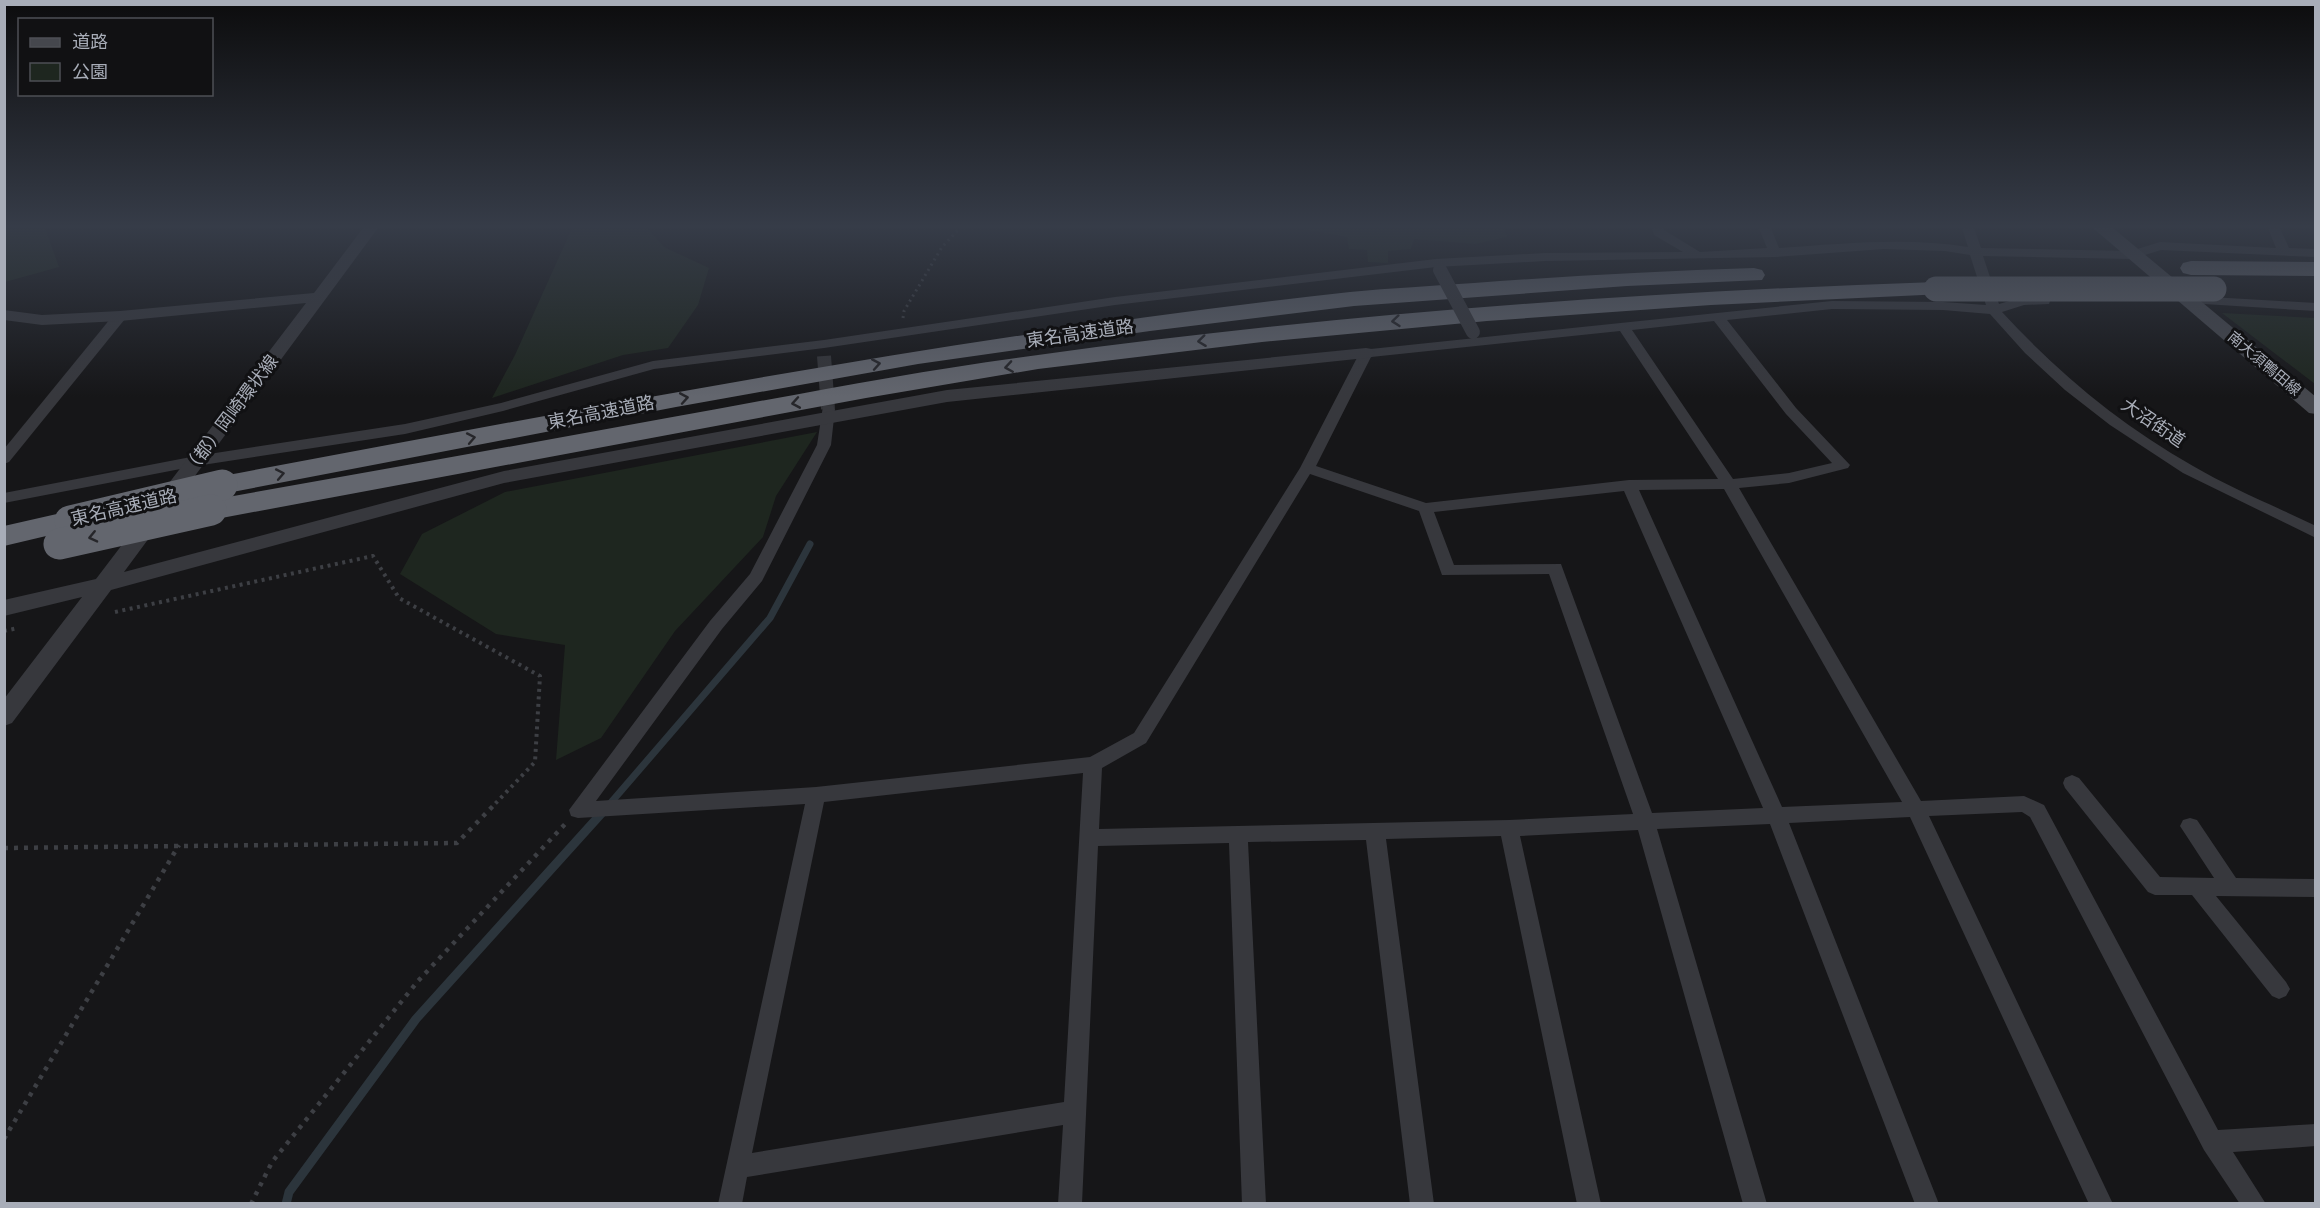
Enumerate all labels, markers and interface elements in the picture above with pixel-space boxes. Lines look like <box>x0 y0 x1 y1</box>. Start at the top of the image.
legend <box>18 18 213 96</box>
text: 道路 <box>72 30 108 55</box>
text: 公園 <box>72 60 108 85</box>
street label: 東名高速道路 <box>1025 314 1135 354</box>
one-way arrow <box>1391 314 1400 327</box>
street label: 南大須鴨田線 <box>2223 327 2305 401</box>
one-way arrow <box>1197 335 1207 347</box>
street label: （都）岡崎環状線 <box>178 350 284 480</box>
one-way arrow <box>870 358 880 371</box>
one-way arrow <box>1004 360 1014 373</box>
street label: 東名高速道路 <box>546 390 656 436</box>
one-way arrow <box>679 392 688 404</box>
street label: 大沼街道 <box>2116 393 2190 453</box>
one-way arrow <box>791 396 801 409</box>
one-way arrow <box>466 432 476 445</box>
one-way arrow <box>275 468 285 481</box>
street label: 東名高速道路 <box>69 484 179 532</box>
one-way arrow <box>88 529 98 542</box>

